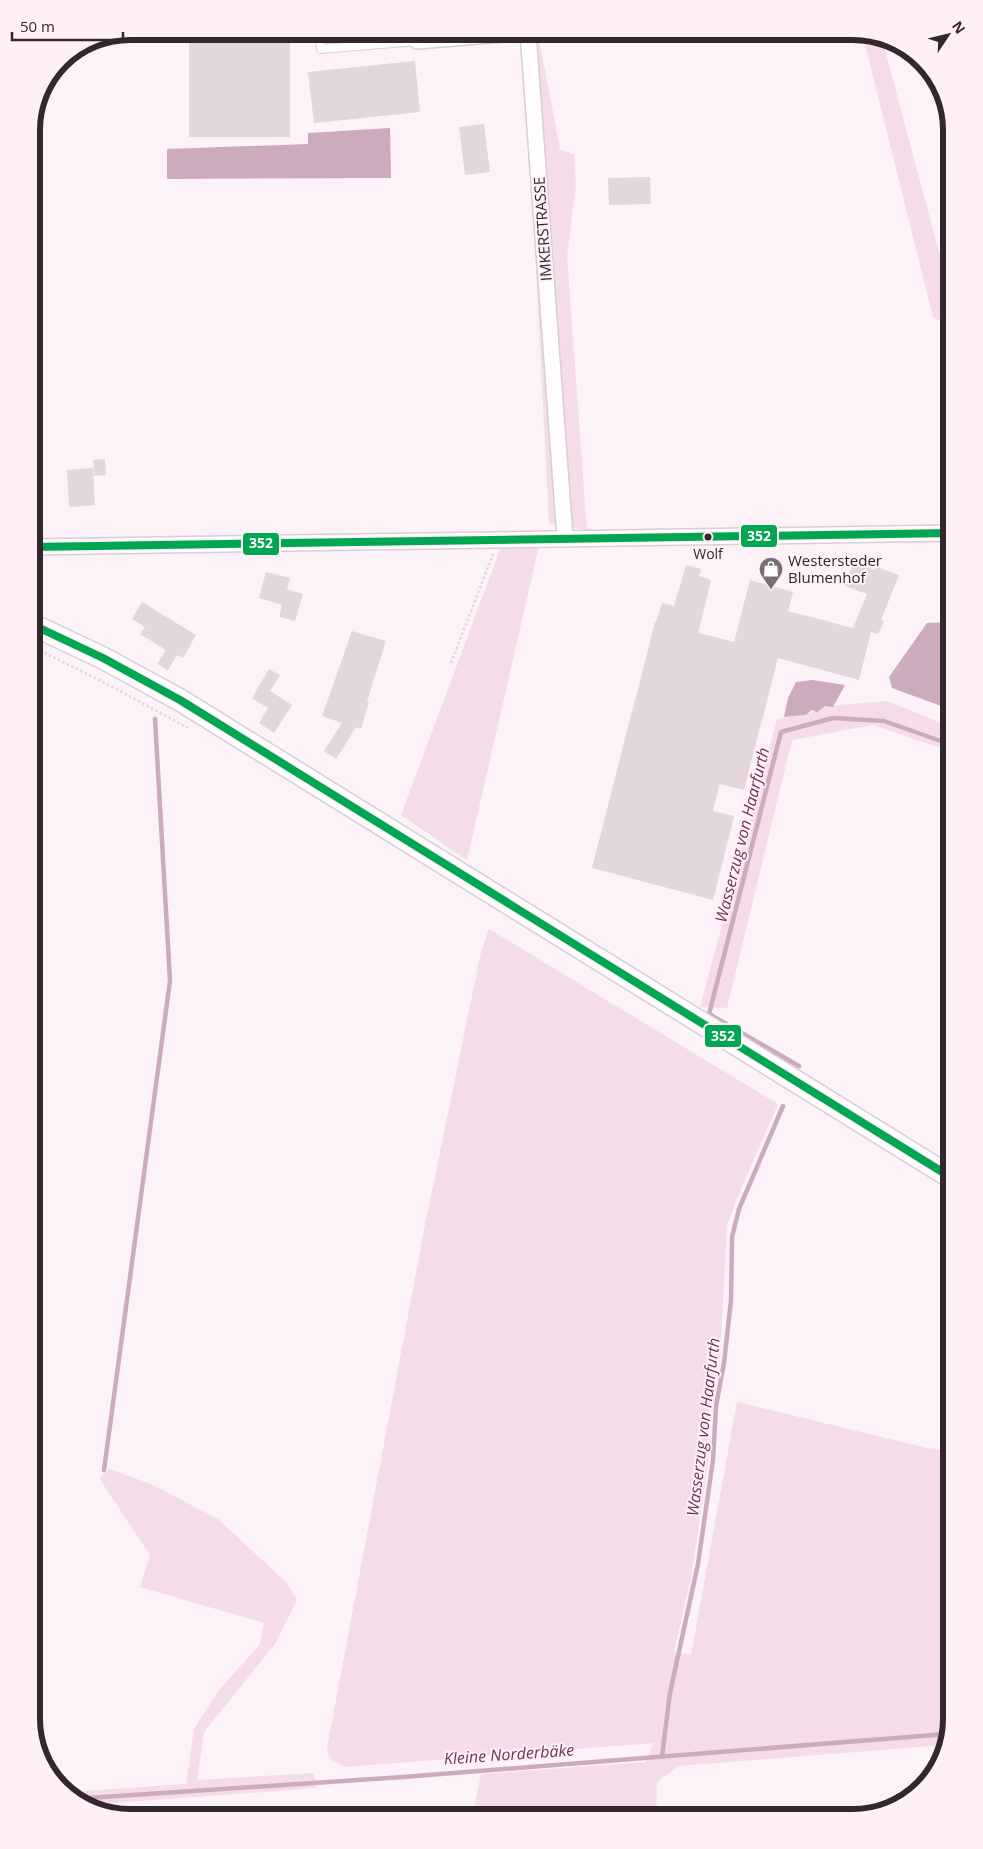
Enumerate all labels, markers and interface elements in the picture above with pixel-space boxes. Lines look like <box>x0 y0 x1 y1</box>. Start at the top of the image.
scale bar <box>12 10 124 42</box>
north arrow <box>923 10 973 60</box>
text: 50 m <box>20 16 55 36</box>
text: N <box>948 17 970 37</box>
street label: IMKERSTRASSE <box>528 176 556 282</box>
line badge: 352 <box>740 524 778 548</box>
text: 352 <box>747 526 771 545</box>
line badge: 352 <box>242 532 280 556</box>
marker: Wolf <box>703 532 713 542</box>
text: 352 <box>249 533 273 552</box>
place label: Wolf <box>693 544 724 563</box>
place label: Westersteder Blumenhof <box>788 550 882 587</box>
shop icon: Westersteder Blumenhof <box>758 556 784 590</box>
water label: Wasserzug von Haarfurth <box>710 745 774 925</box>
line badge: 352 <box>704 1024 742 1048</box>
text: 352 <box>711 1026 735 1045</box>
water label: Wasserzug von Haarfurth <box>681 1337 725 1517</box>
water label: Kleine Norderbäke <box>443 1738 575 1770</box>

